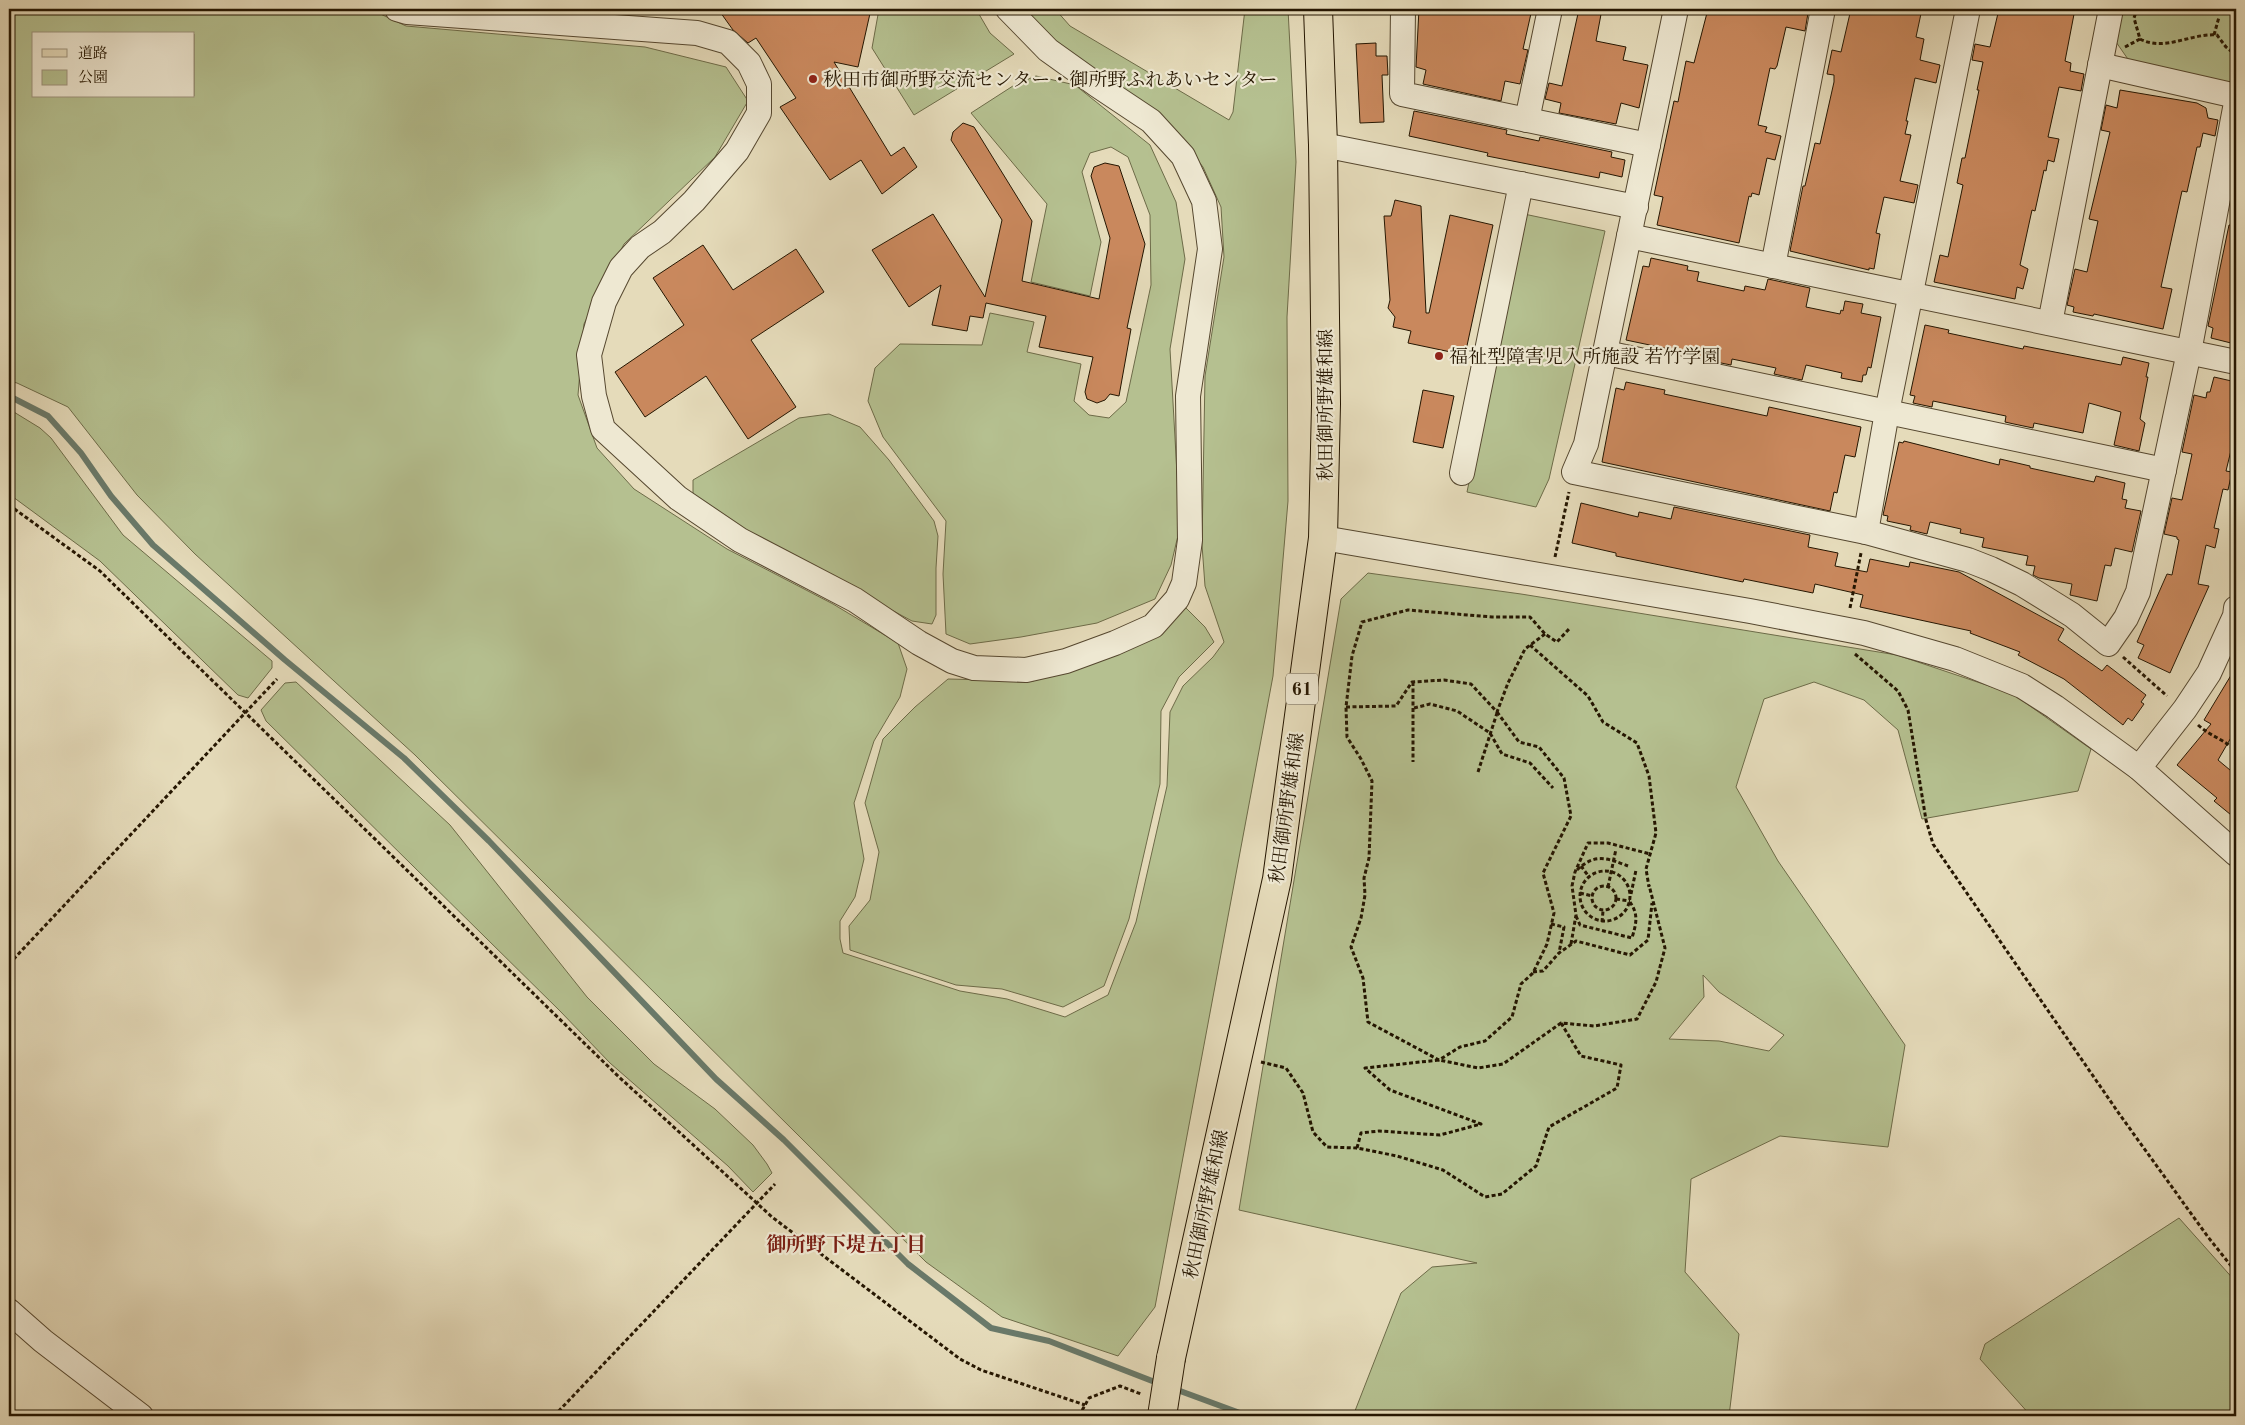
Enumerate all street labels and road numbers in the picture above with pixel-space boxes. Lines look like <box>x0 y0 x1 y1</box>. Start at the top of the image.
street label: 秋田御所野雄和線 <box>1315 329 1337 481</box>
road number: 61 <box>1286 674 1318 704</box>
street label: 秋田御所野雄和線 <box>1266 731 1308 885</box>
street label: 秋田御所野雄和線 <box>1179 1128 1233 1281</box>

